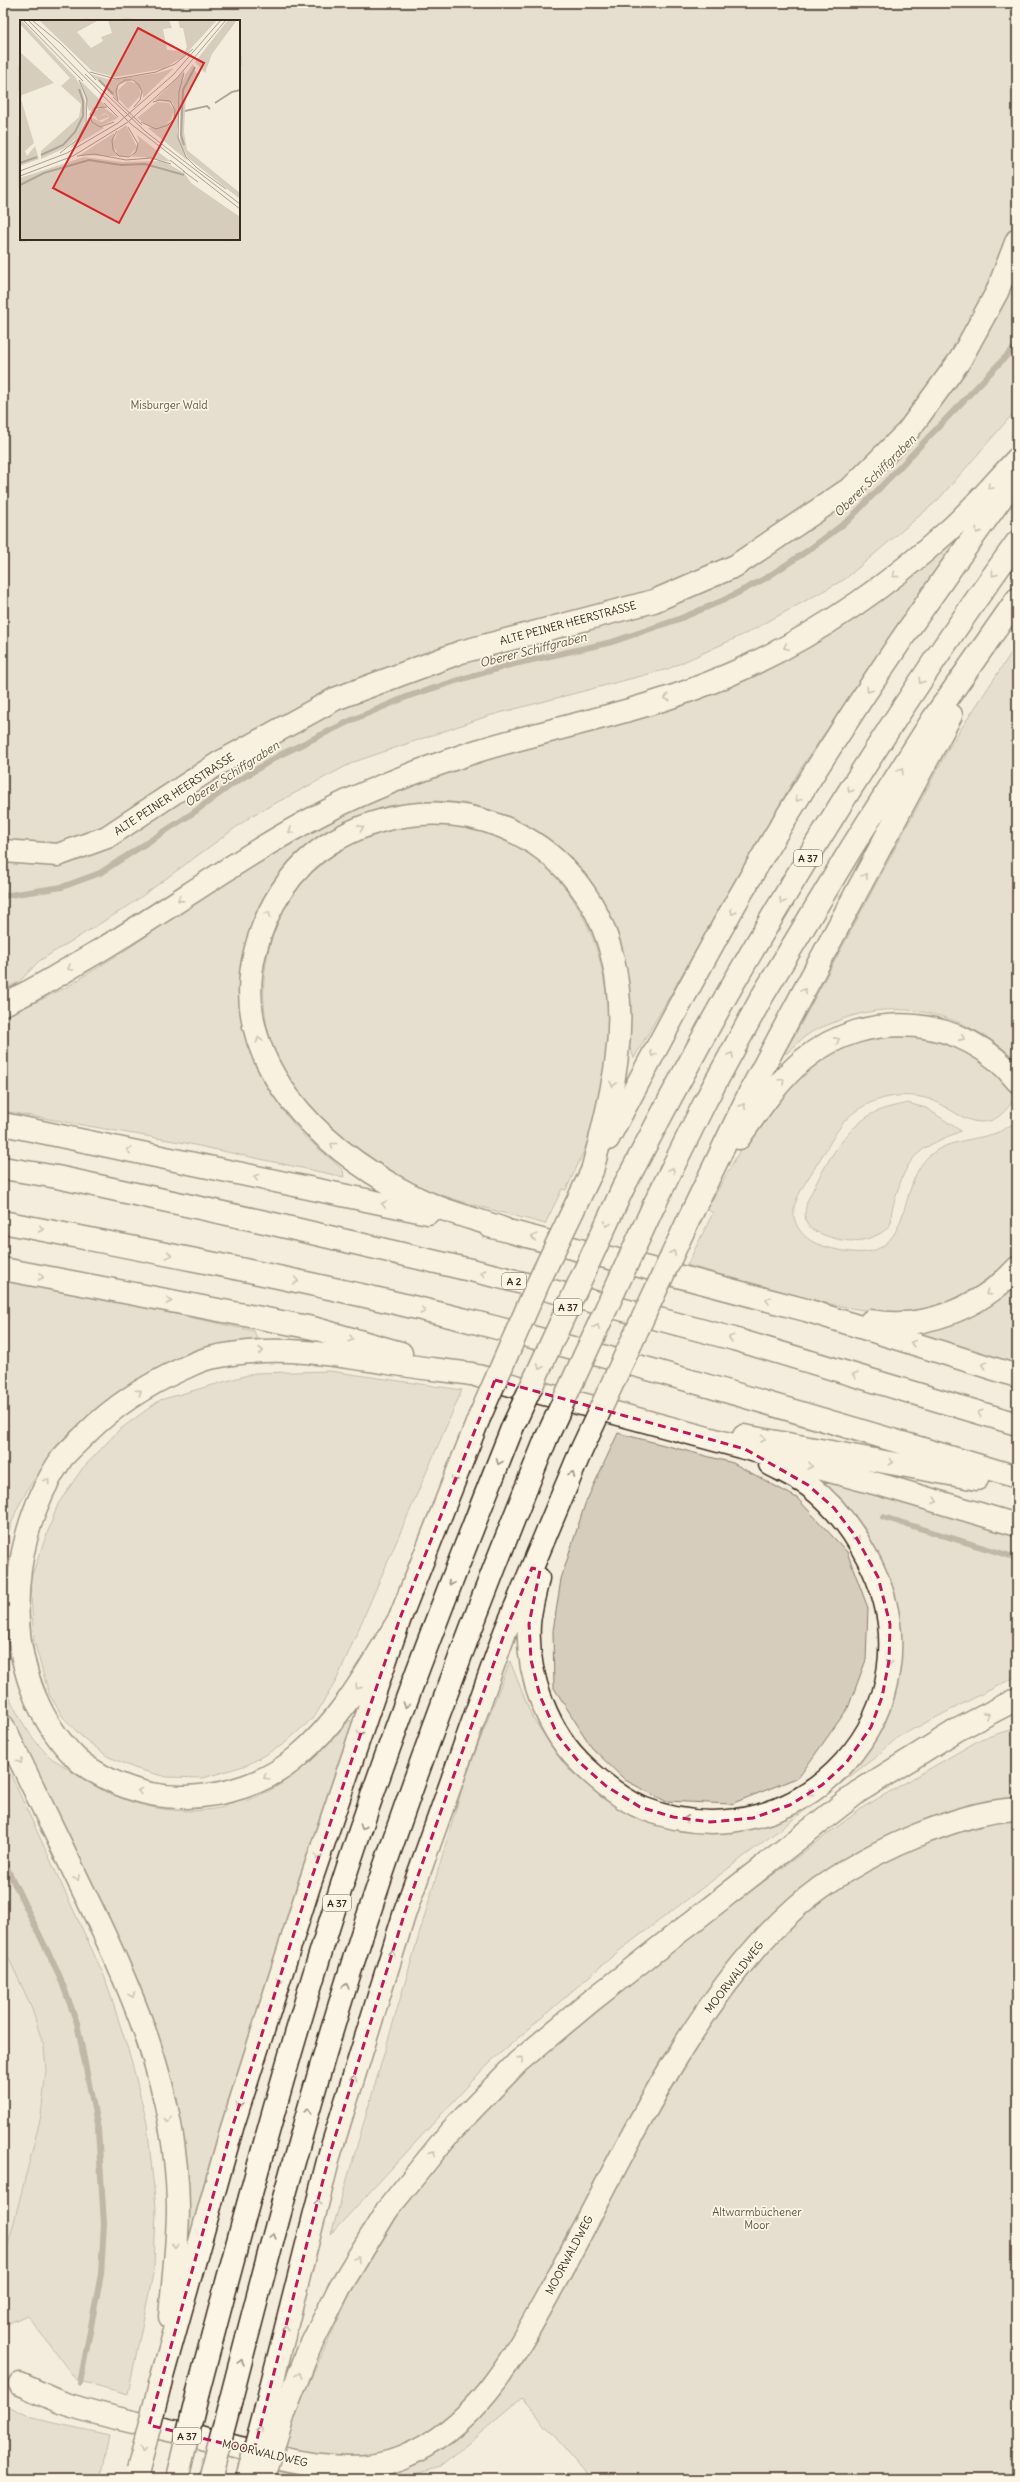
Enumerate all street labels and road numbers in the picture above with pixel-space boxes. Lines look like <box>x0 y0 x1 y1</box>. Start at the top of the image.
street label: ALTE PEINER HEERSTRASSE <box>498 598 638 648</box>
street label: ALTE PEINER HEERSTRASSE <box>111 750 237 838</box>
road number: A 37 <box>794 850 822 866</box>
road number: A 2 <box>502 1273 526 1289</box>
road number: A 37 <box>554 1299 582 1315</box>
road number: A 37 <box>323 1895 351 1911</box>
street label: MOORWALDWEG <box>701 1938 767 2016</box>
street label: MOORWALDWEG <box>542 2213 596 2297</box>
road number: A 37 <box>173 2428 201 2444</box>
street label: MOORWALDWEG <box>221 2436 309 2470</box>

